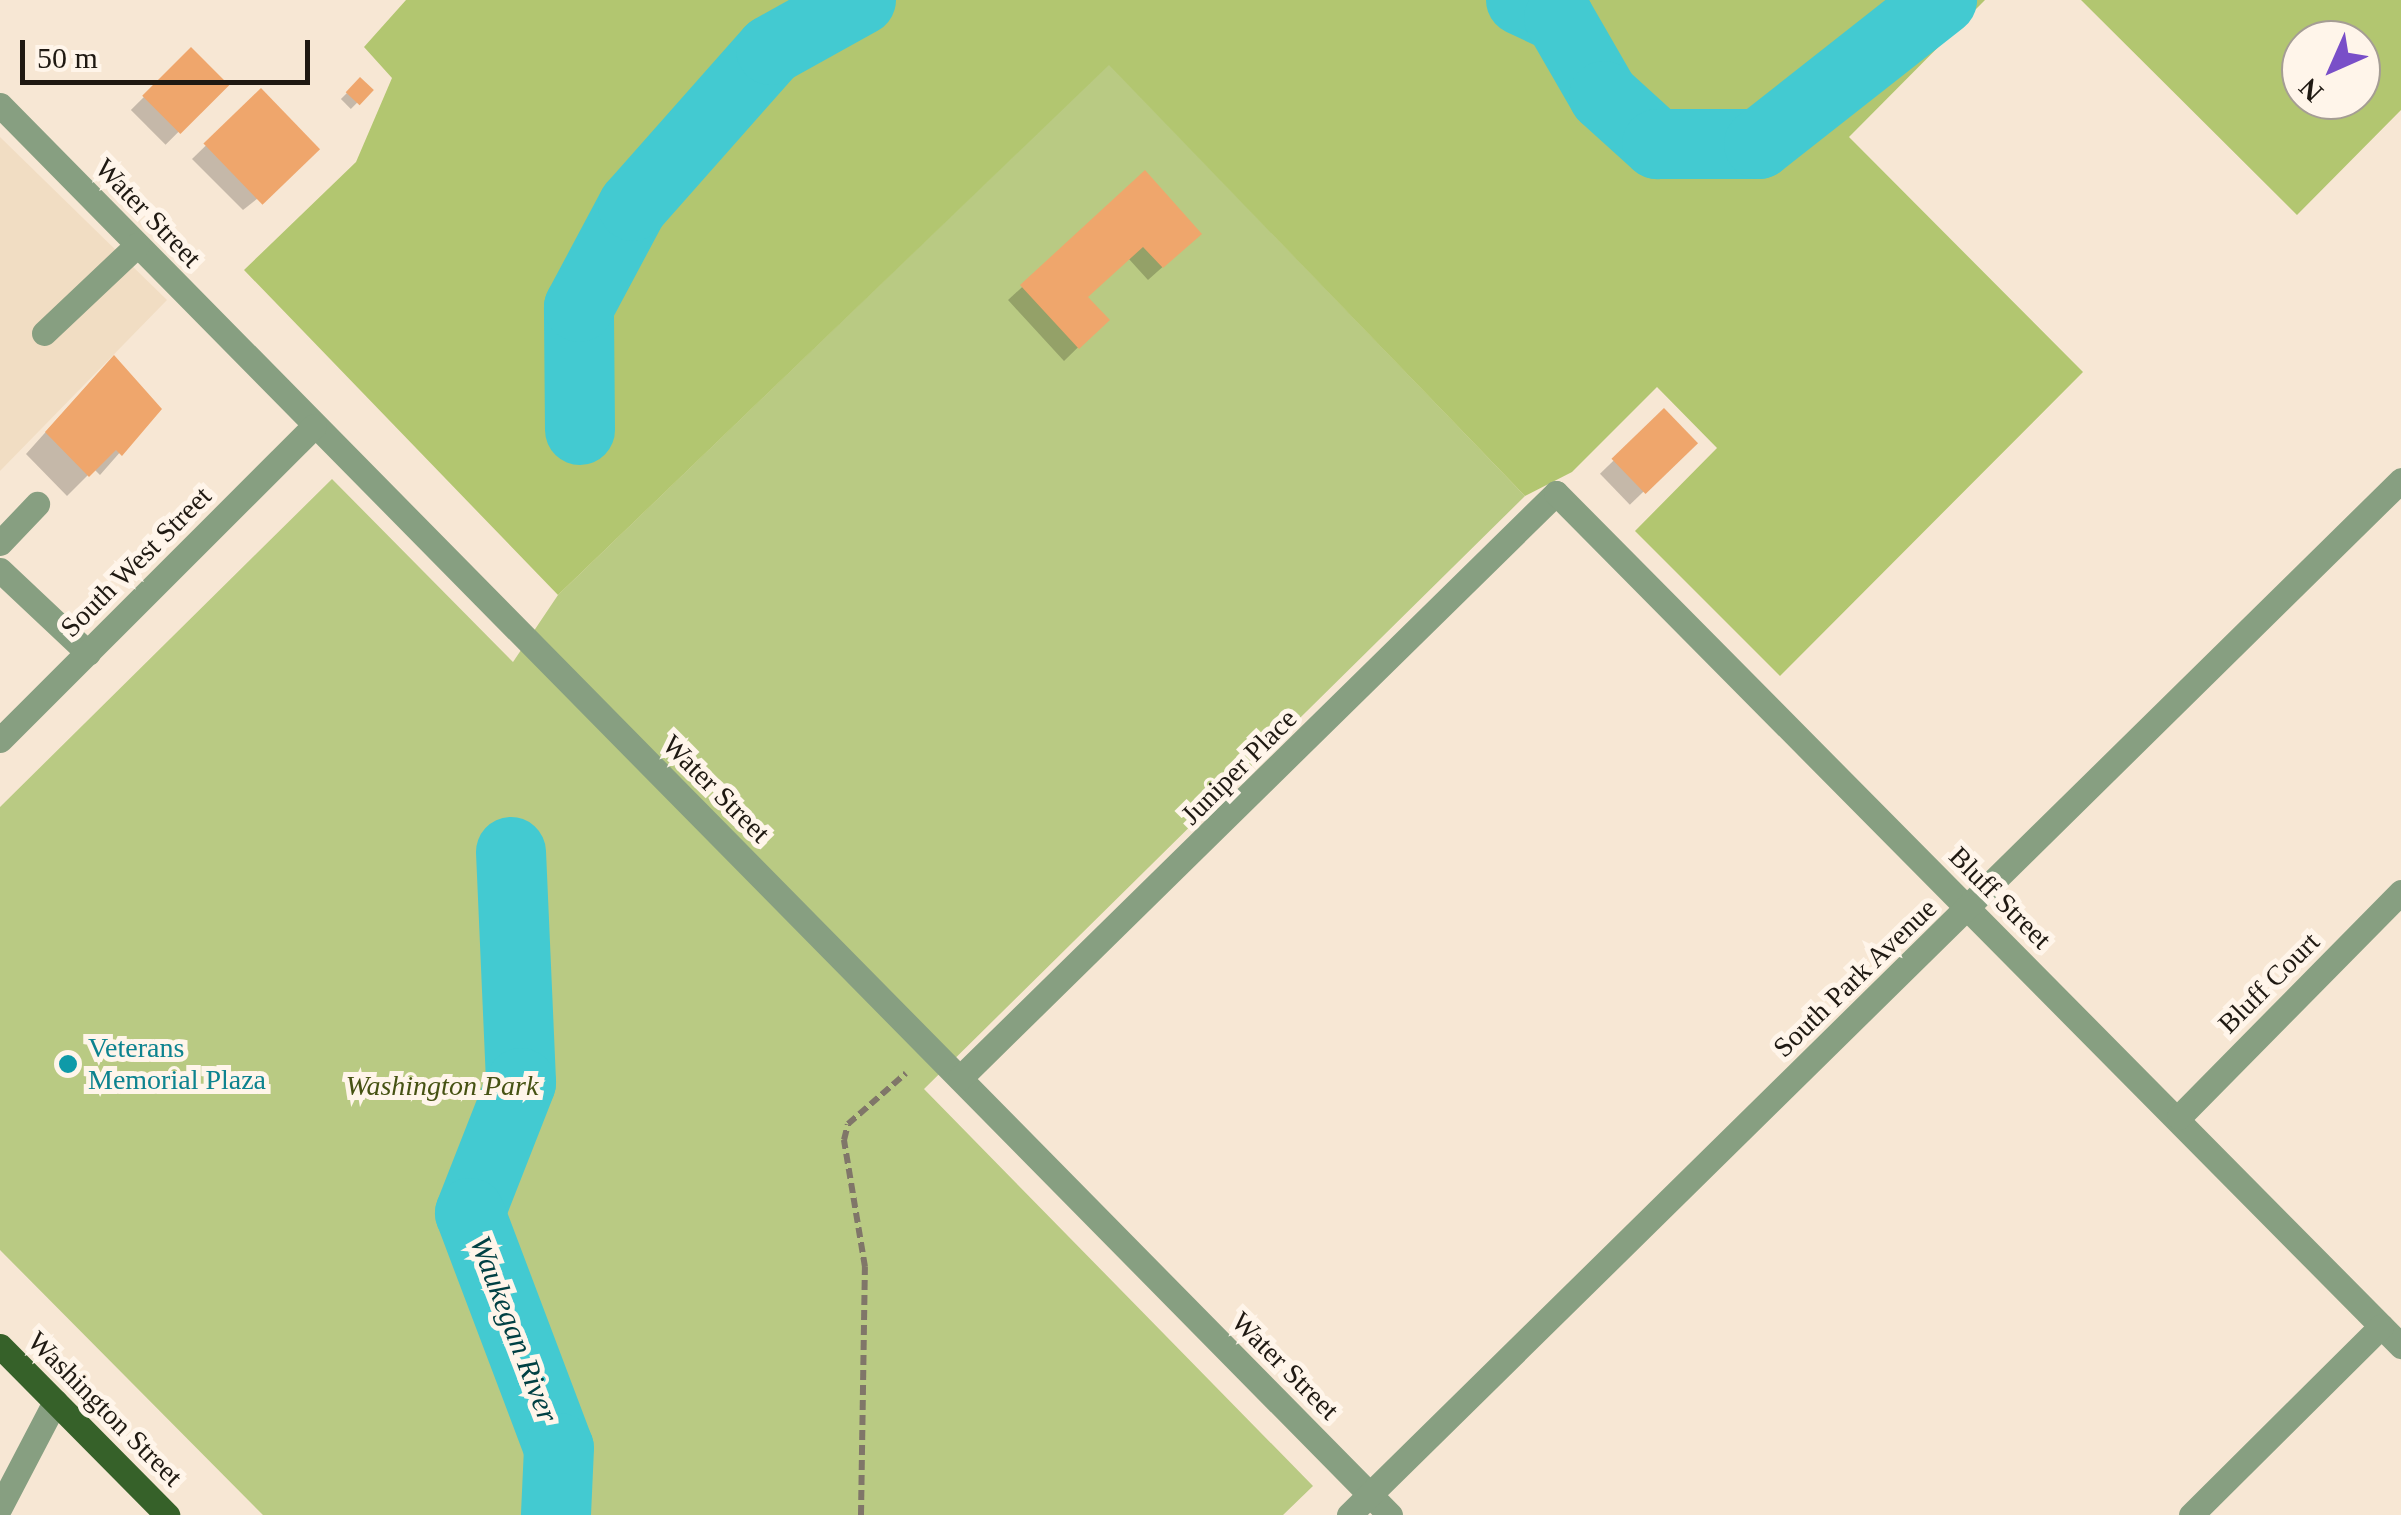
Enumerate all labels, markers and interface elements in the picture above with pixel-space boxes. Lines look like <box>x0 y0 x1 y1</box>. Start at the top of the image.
scale bar <box>25 20 315 82</box>
north arrow <box>2281 20 2381 120</box>
text: 50 m <box>37 41 98 74</box>
text: N <box>2293 72 2329 108</box>
street label: Water Street <box>88 152 208 274</box>
street label: South West Street <box>53 479 219 645</box>
street label: Juniper Place <box>1174 702 1304 832</box>
street label: Water Street <box>655 728 777 850</box>
street label: Bluff Street <box>1942 840 2058 956</box>
street label: South Park Avenue <box>1766 891 1944 1065</box>
street label: Bluff Court <box>2211 925 2327 1041</box>
place label: Veterans Memorial Plaza <box>88 1031 266 1097</box>
marker: Veterans Memorial Plaza <box>57 1053 79 1075</box>
park label: Washington Park <box>346 1069 538 1103</box>
water label: Waukegan River <box>462 1231 566 1427</box>
street label: Water Street <box>1224 1305 1346 1427</box>
street label: Washington Street <box>21 1325 189 1493</box>

